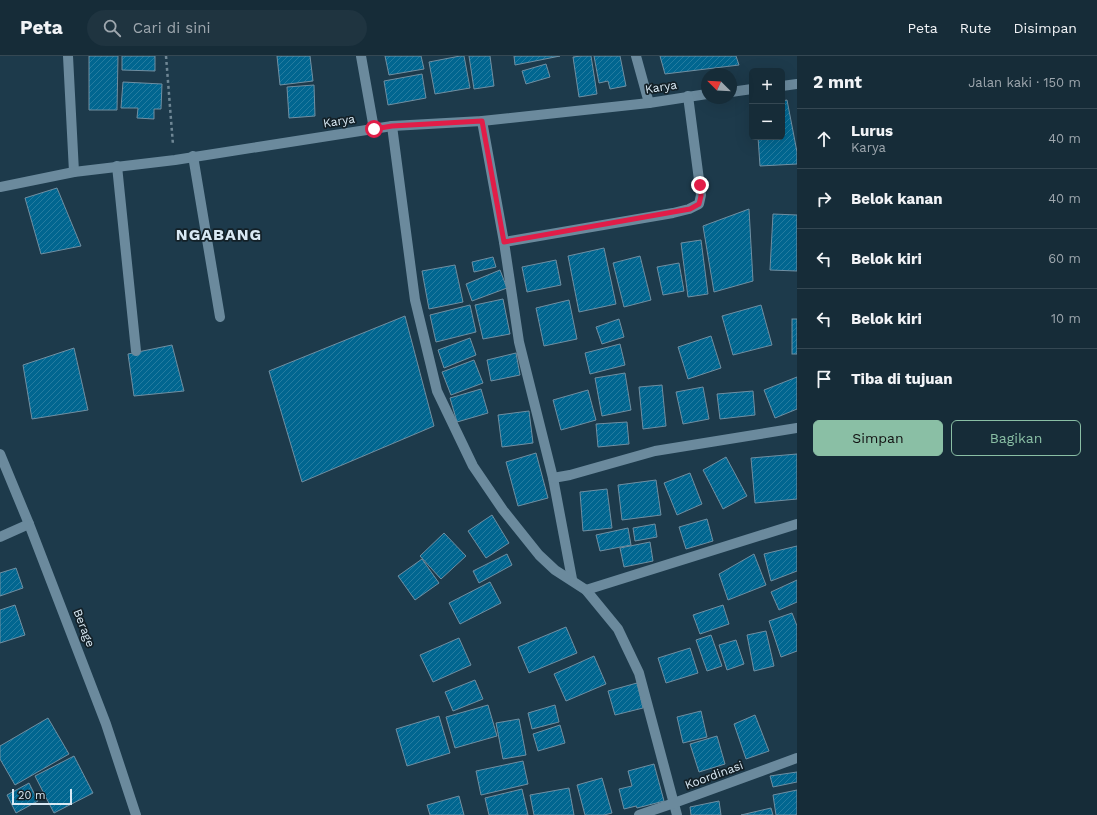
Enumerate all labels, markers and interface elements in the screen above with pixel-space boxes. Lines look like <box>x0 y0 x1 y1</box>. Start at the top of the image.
search box <box>87 10 367 46</box>
text: Peta <box>20 16 63 39</box>
icon: search <box>101 17 123 39</box>
text: Cari di sini <box>133 19 210 37</box>
text: Peta <box>908 20 938 36</box>
text: Rute <box>960 20 991 36</box>
text: Disimpan <box>1013 20 1077 36</box>
north arrow <box>701 68 737 104</box>
map controls <box>749 68 785 140</box>
button: + <box>749 68 785 104</box>
text: 2 mnt <box>813 72 862 92</box>
text: Jalan kaki · 150 m <box>968 75 1081 90</box>
street label: Karya <box>644 78 678 96</box>
button: − <box>749 104 785 140</box>
street label: Karya <box>322 112 356 130</box>
route start <box>365 120 383 138</box>
text: Lurus <box>851 122 893 140</box>
icon: ahead <box>813 128 835 150</box>
text: 40 m <box>1048 131 1081 146</box>
text: Karya <box>851 140 886 155</box>
route end <box>691 176 709 194</box>
icon: right <box>813 188 835 210</box>
text: Belok kanan <box>851 190 942 208</box>
text: 40 m <box>1048 191 1081 206</box>
district label: NGABANG <box>176 225 262 244</box>
icon: left <box>813 248 835 270</box>
text: Belok kiri <box>851 250 922 268</box>
text: 60 m <box>1048 251 1081 266</box>
icon: left <box>813 308 835 330</box>
text: Belok kiri <box>851 310 922 328</box>
text: 10 m <box>1051 311 1081 326</box>
icon: arrive <box>813 368 835 390</box>
text: Tiba di tujuan <box>851 370 953 388</box>
button: Simpan <box>813 420 943 456</box>
button: Bagikan <box>951 420 1081 456</box>
street label: Berage <box>70 607 98 649</box>
street label: Koordinasi <box>683 758 745 792</box>
scale bar <box>12 787 72 806</box>
text: 20 m <box>18 789 46 802</box>

